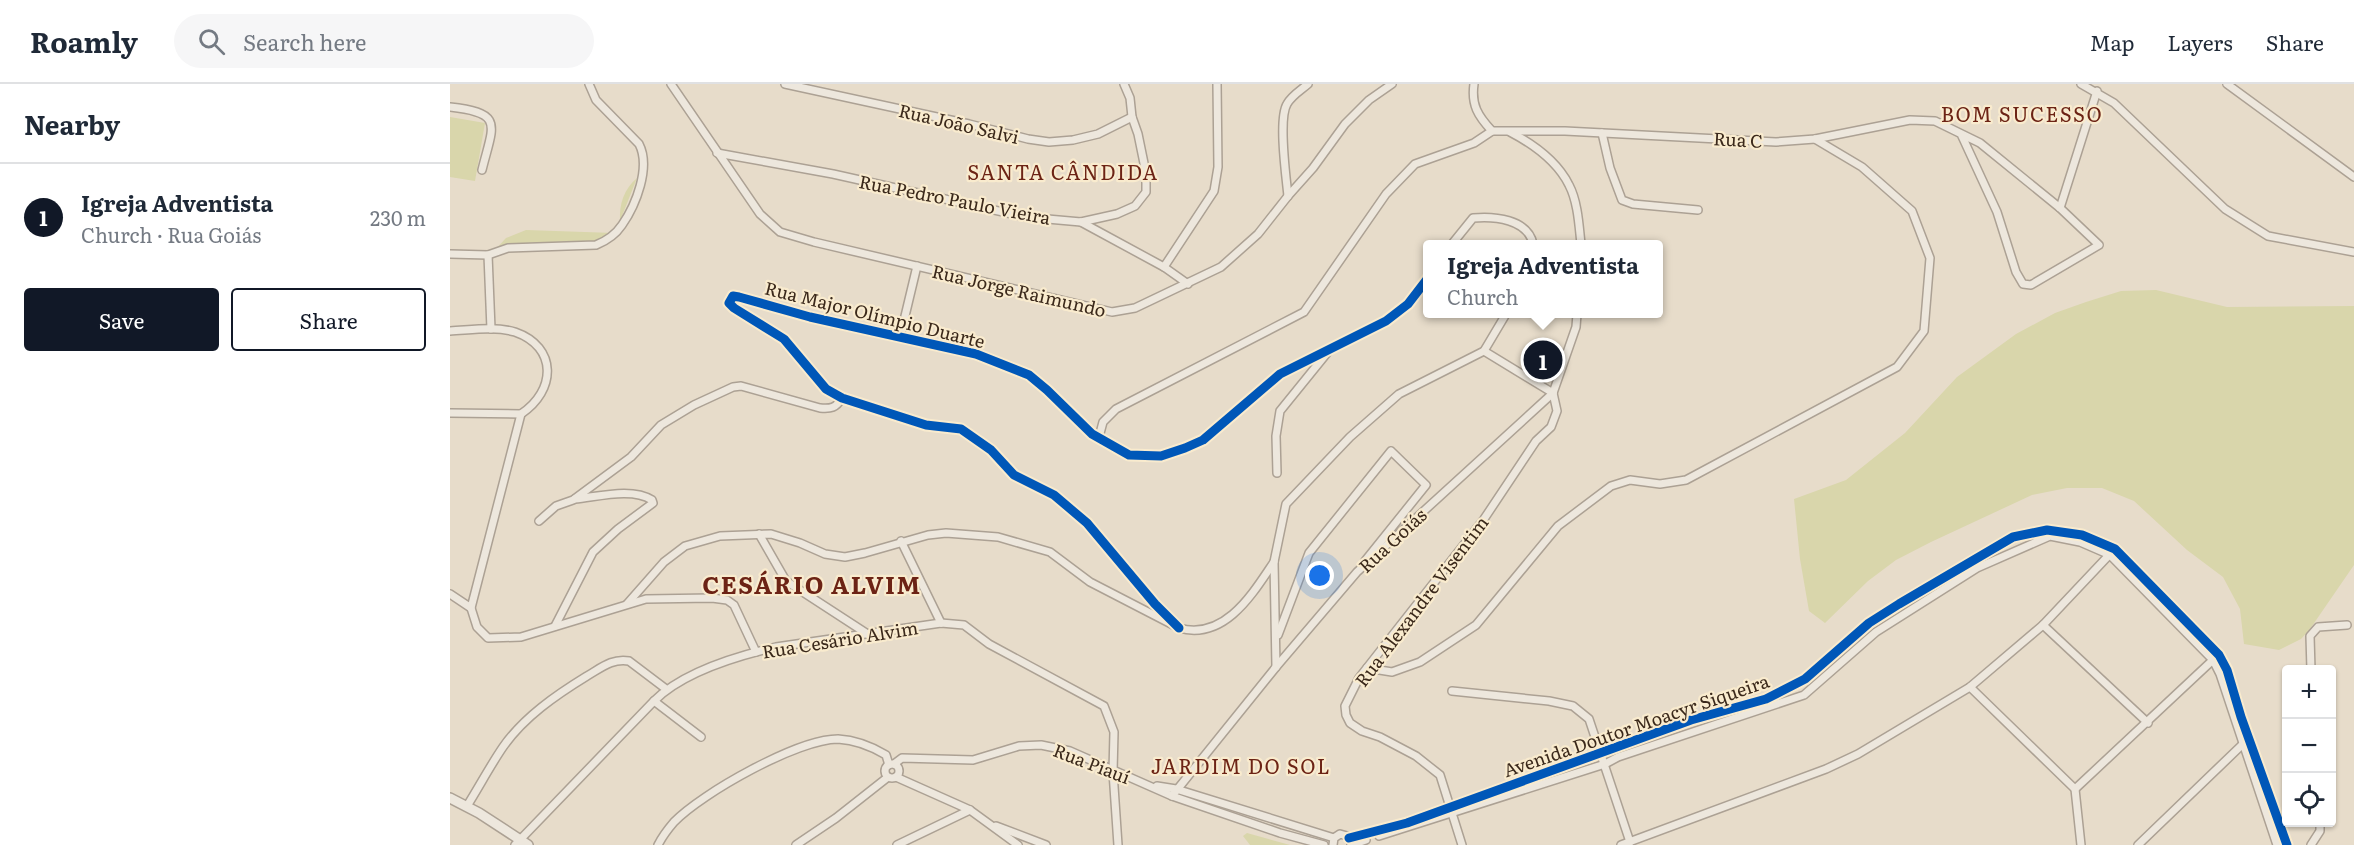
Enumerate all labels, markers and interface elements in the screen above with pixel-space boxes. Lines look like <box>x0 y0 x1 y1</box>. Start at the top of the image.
search box <box>174 14 594 68</box>
text: Roamly <box>30 20 138 62</box>
icon: search <box>195 25 228 58</box>
text: Search here <box>243 25 366 58</box>
text: Map <box>2090 26 2135 57</box>
text: Layers <box>2168 26 2233 57</box>
text: Share <box>2266 26 2324 57</box>
street label: Rua João Salvi <box>896 96 1022 150</box>
district label: BOM SUCESSO <box>1941 98 2103 128</box>
text: Nearby <box>24 104 120 143</box>
street label: Rua C <box>1713 124 1763 154</box>
district label: SANTA CÂNDIDA <box>967 156 1159 186</box>
street label: Rua Pedro Paulo Vieira <box>857 167 1053 231</box>
text: Igreja Adventista <box>81 186 273 219</box>
text: 1 <box>39 202 48 232</box>
text: 230 m <box>370 202 426 232</box>
text: Church · Rua Goiás <box>81 219 261 249</box>
popup <box>1423 240 1663 318</box>
text: Igreja Adventista <box>1447 248 1639 281</box>
street label: Rua Jorge Raimundo <box>929 257 1109 323</box>
street label: Rua Major Olímpio Duarte <box>762 274 988 354</box>
text: Church <box>1447 281 1519 311</box>
button: Save <box>24 288 219 351</box>
button: Share <box>231 288 426 351</box>
pin: 1 <box>1524 338 1562 382</box>
street label: Rua Goiás <box>1352 501 1432 579</box>
street label: Rua Alexandre Visentim <box>1348 510 1494 692</box>
your location <box>1305 561 1334 590</box>
district label: CESÁRIO ALVIM <box>702 566 922 601</box>
street label: Rua Cesário Alvim <box>760 613 920 665</box>
map controls <box>2282 665 2336 827</box>
button: + <box>2282 665 2336 719</box>
street label: Avenida Doutor Moacyr Siqueira <box>1499 667 1773 783</box>
button: − <box>2282 719 2336 773</box>
street label: Rua Piauí <box>1050 736 1134 790</box>
district label: JARDIM DO SOL <box>1151 750 1331 780</box>
button: locate <box>2282 773 2336 827</box>

